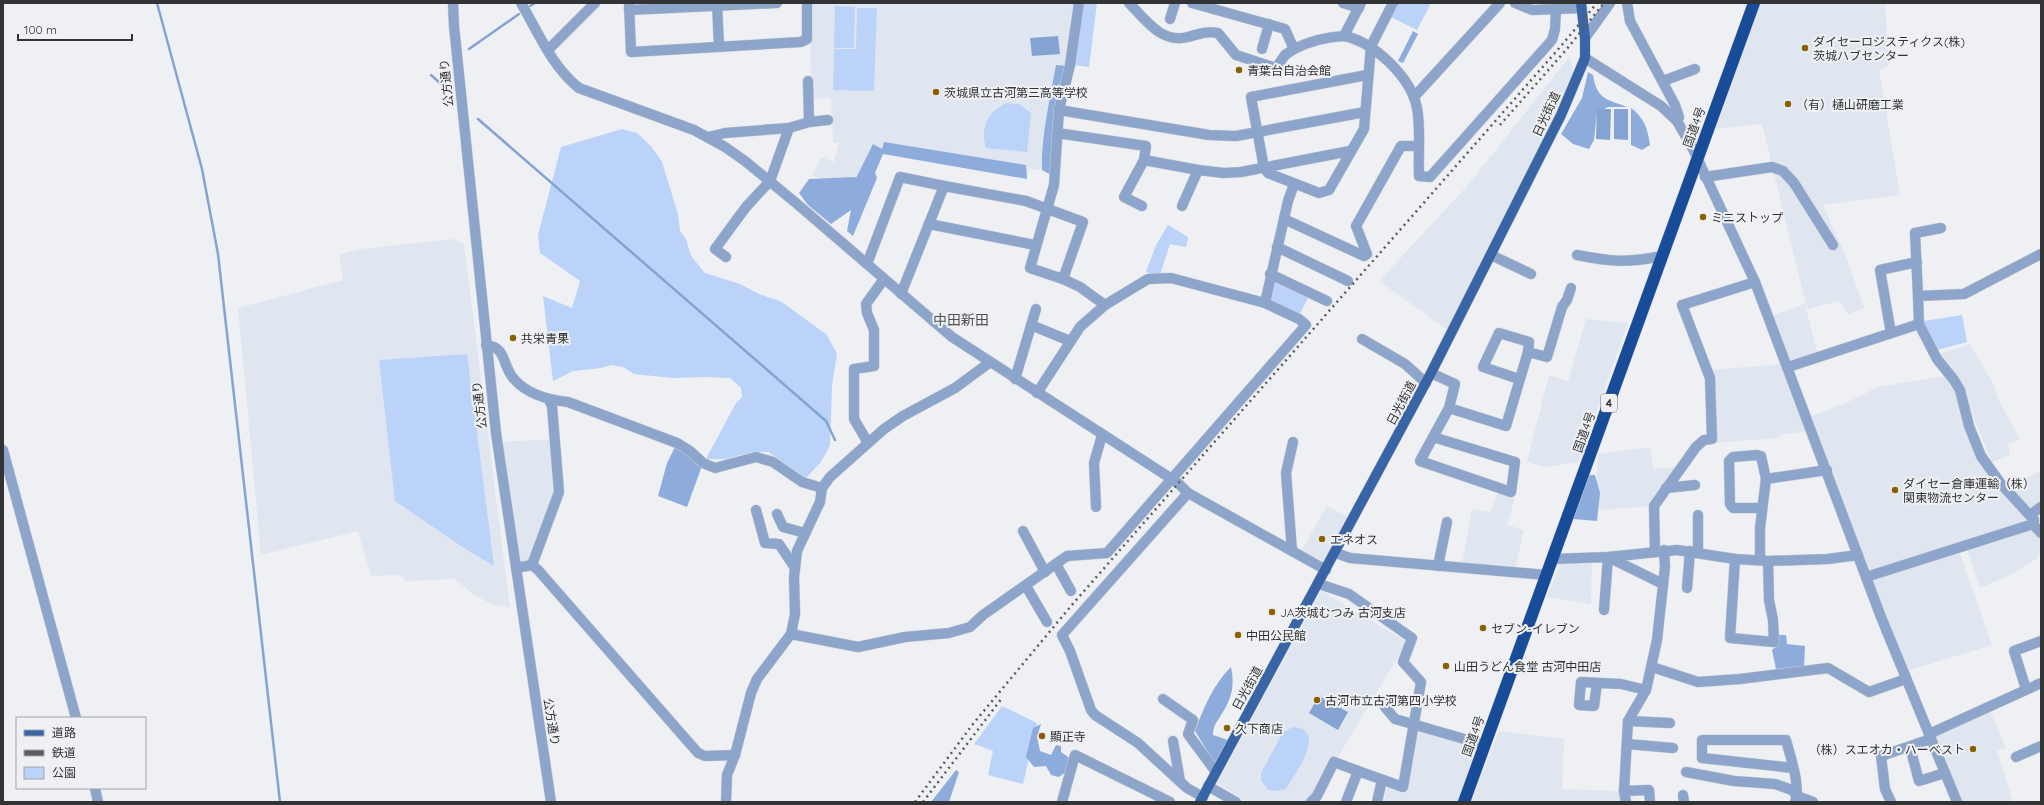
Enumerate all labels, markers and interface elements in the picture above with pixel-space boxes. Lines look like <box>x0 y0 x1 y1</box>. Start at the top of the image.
scale bar <box>18 16 132 42</box>
text: 100 m <box>24 22 57 37</box>
place label: ダイセーロジスティクス(株) 茨城ハブセンター <box>1813 34 1965 63</box>
marker: ダイセーロジスティクス(株) 茨城ハブセンター <box>1800 43 1810 53</box>
street label: 公方通り <box>436 58 456 108</box>
place label: 青葉台自治会館 <box>1247 63 1331 78</box>
marker: 青葉台自治会館 <box>1234 65 1244 75</box>
place label: 茨城県立古河第三高等学校 <box>944 85 1088 100</box>
marker: 茨城県立古河第三高等学校 <box>931 87 941 97</box>
street label: 日光街道 <box>1529 89 1563 139</box>
place label: （有）樋山研磨工業 <box>1796 97 1904 112</box>
marker: （有）樋山研磨工業 <box>1783 99 1793 109</box>
street label: 国道4号 <box>1680 105 1708 149</box>
place label: ミニストップ <box>1711 210 1783 225</box>
marker: ミニストップ <box>1698 212 1708 222</box>
district label: 中田新田 <box>933 311 989 329</box>
place label: 共栄青果 <box>521 331 569 346</box>
marker: 共栄青果 <box>508 333 518 343</box>
street label: 日光街道 <box>1383 378 1419 428</box>
street label: 公方通り <box>469 380 489 430</box>
road number: 4 <box>1601 394 1617 412</box>
street label: 国道4号 <box>1570 410 1598 454</box>
place label: ダイセー倉庫運輸（株） 関東物流センター <box>1903 476 2035 505</box>
marker: ダイセー倉庫運輸（株） 関東物流センター <box>1890 485 1900 495</box>
place label: エネオス <box>1330 532 1378 547</box>
marker: エネオス <box>1317 534 1327 544</box>
place label: JA茨城むつみ 古河支店 <box>1280 605 1406 620</box>
marker: JA茨城むつみ 古河支店 <box>1267 607 1277 617</box>
place label: セブン-イレブン <box>1491 621 1580 636</box>
marker: セブン-イレブン <box>1478 623 1488 633</box>
place label: 中田公民館 <box>1246 628 1306 643</box>
marker: 中田公民館 <box>1233 630 1243 640</box>
place label: 山田うどん食堂 古河中田店 <box>1454 659 1601 674</box>
marker: 山田うどん食堂 古河中田店 <box>1441 661 1451 671</box>
street label: 日光街道 <box>1229 663 1265 713</box>
place label: 古河市立古河第四小学校 <box>1325 693 1457 708</box>
marker: 古河市立古河第四小学校 <box>1312 695 1322 705</box>
street label: 公方通り <box>541 697 563 747</box>
street label: 国道4号 <box>1459 714 1487 758</box>
legend <box>16 717 146 789</box>
place label: 久下商店 <box>1235 721 1283 736</box>
marker: 久下商店 <box>1222 723 1232 733</box>
text: 道路 <box>52 725 76 740</box>
place label: 顯正寺 <box>1050 729 1086 744</box>
marker: 顯正寺 <box>1037 731 1047 741</box>
place label: （株）スエオカ・ハーベスト <box>1809 742 1965 757</box>
marker: （株）スエオカ・ハーベスト <box>1968 744 1978 754</box>
text: 鉄道 <box>52 745 76 760</box>
text: 公園 <box>52 765 76 780</box>

